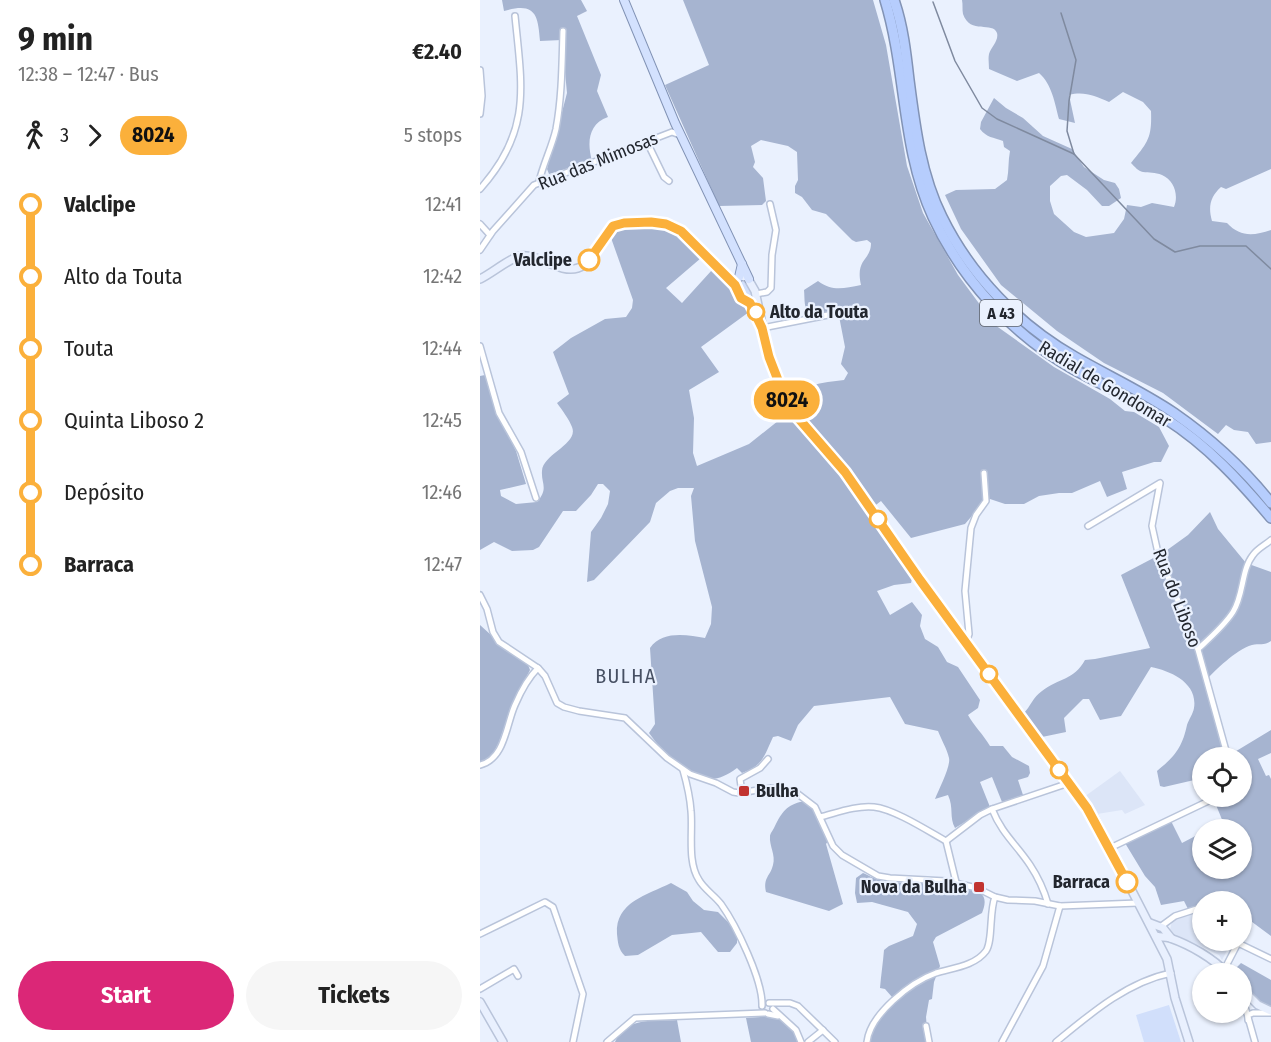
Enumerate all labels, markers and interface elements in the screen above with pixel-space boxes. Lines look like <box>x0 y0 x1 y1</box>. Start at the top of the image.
text: 9 min <box>18 19 93 59</box>
text: €2.40 <box>412 38 462 65</box>
text: 12:38 – 12:47 · Bus <box>18 62 159 86</box>
icon: walk <box>18 119 51 152</box>
icon: forward <box>78 119 111 152</box>
text: 8024 <box>132 122 175 148</box>
text: 3 <box>60 123 69 147</box>
text: 5 stops <box>404 123 462 147</box>
street label: Rua das Mimosas <box>535 127 661 195</box>
text: Valclipe <box>64 191 136 218</box>
text: 12:41 <box>425 192 462 216</box>
place label: Valclipe <box>512 249 572 271</box>
marker: Valclipe <box>578 249 600 271</box>
text: Alto da Touta <box>64 263 183 290</box>
text: 12:42 <box>423 264 462 288</box>
road number: A 43 <box>980 300 1022 326</box>
place label: Alto da Touta <box>769 301 868 323</box>
marker: Alto da Touta <box>747 303 765 321</box>
text: Touta <box>64 335 114 362</box>
text: 12:44 <box>422 336 462 360</box>
street label: Radial de Gondomar <box>1035 336 1176 433</box>
line badge: 8024 <box>745 380 829 420</box>
text: 8024 <box>766 387 808 413</box>
text: Quinta Liboso 2 <box>64 407 204 434</box>
text: 12:45 <box>423 408 462 432</box>
text: Depósito <box>64 479 144 506</box>
text: 12:46 <box>422 480 462 504</box>
unlabelled marker <box>869 510 887 528</box>
street label: Rua do Liboso <box>1148 545 1206 651</box>
text: Barraca <box>64 551 134 578</box>
text: 12:47 <box>424 552 462 576</box>
district label: BULHA <box>595 664 657 688</box>
unlabelled marker <box>980 665 998 683</box>
map controls <box>1192 747 1252 1023</box>
button: locate <box>1192 747 1252 807</box>
unlabelled marker <box>1050 761 1068 779</box>
place label: Bulha <box>756 780 799 802</box>
marker: Bulha <box>737 784 751 798</box>
button: layers <box>1192 819 1252 879</box>
place label: Barraca <box>1053 871 1110 893</box>
marker: Barraca <box>1116 871 1138 893</box>
place label: Nova da Bulha <box>861 876 967 898</box>
marker: Nova da Bulha <box>972 880 986 894</box>
button: + <box>1192 891 1252 951</box>
button: Start <box>18 961 234 1030</box>
button: Tickets <box>246 961 462 1030</box>
button: − <box>1192 963 1252 1023</box>

